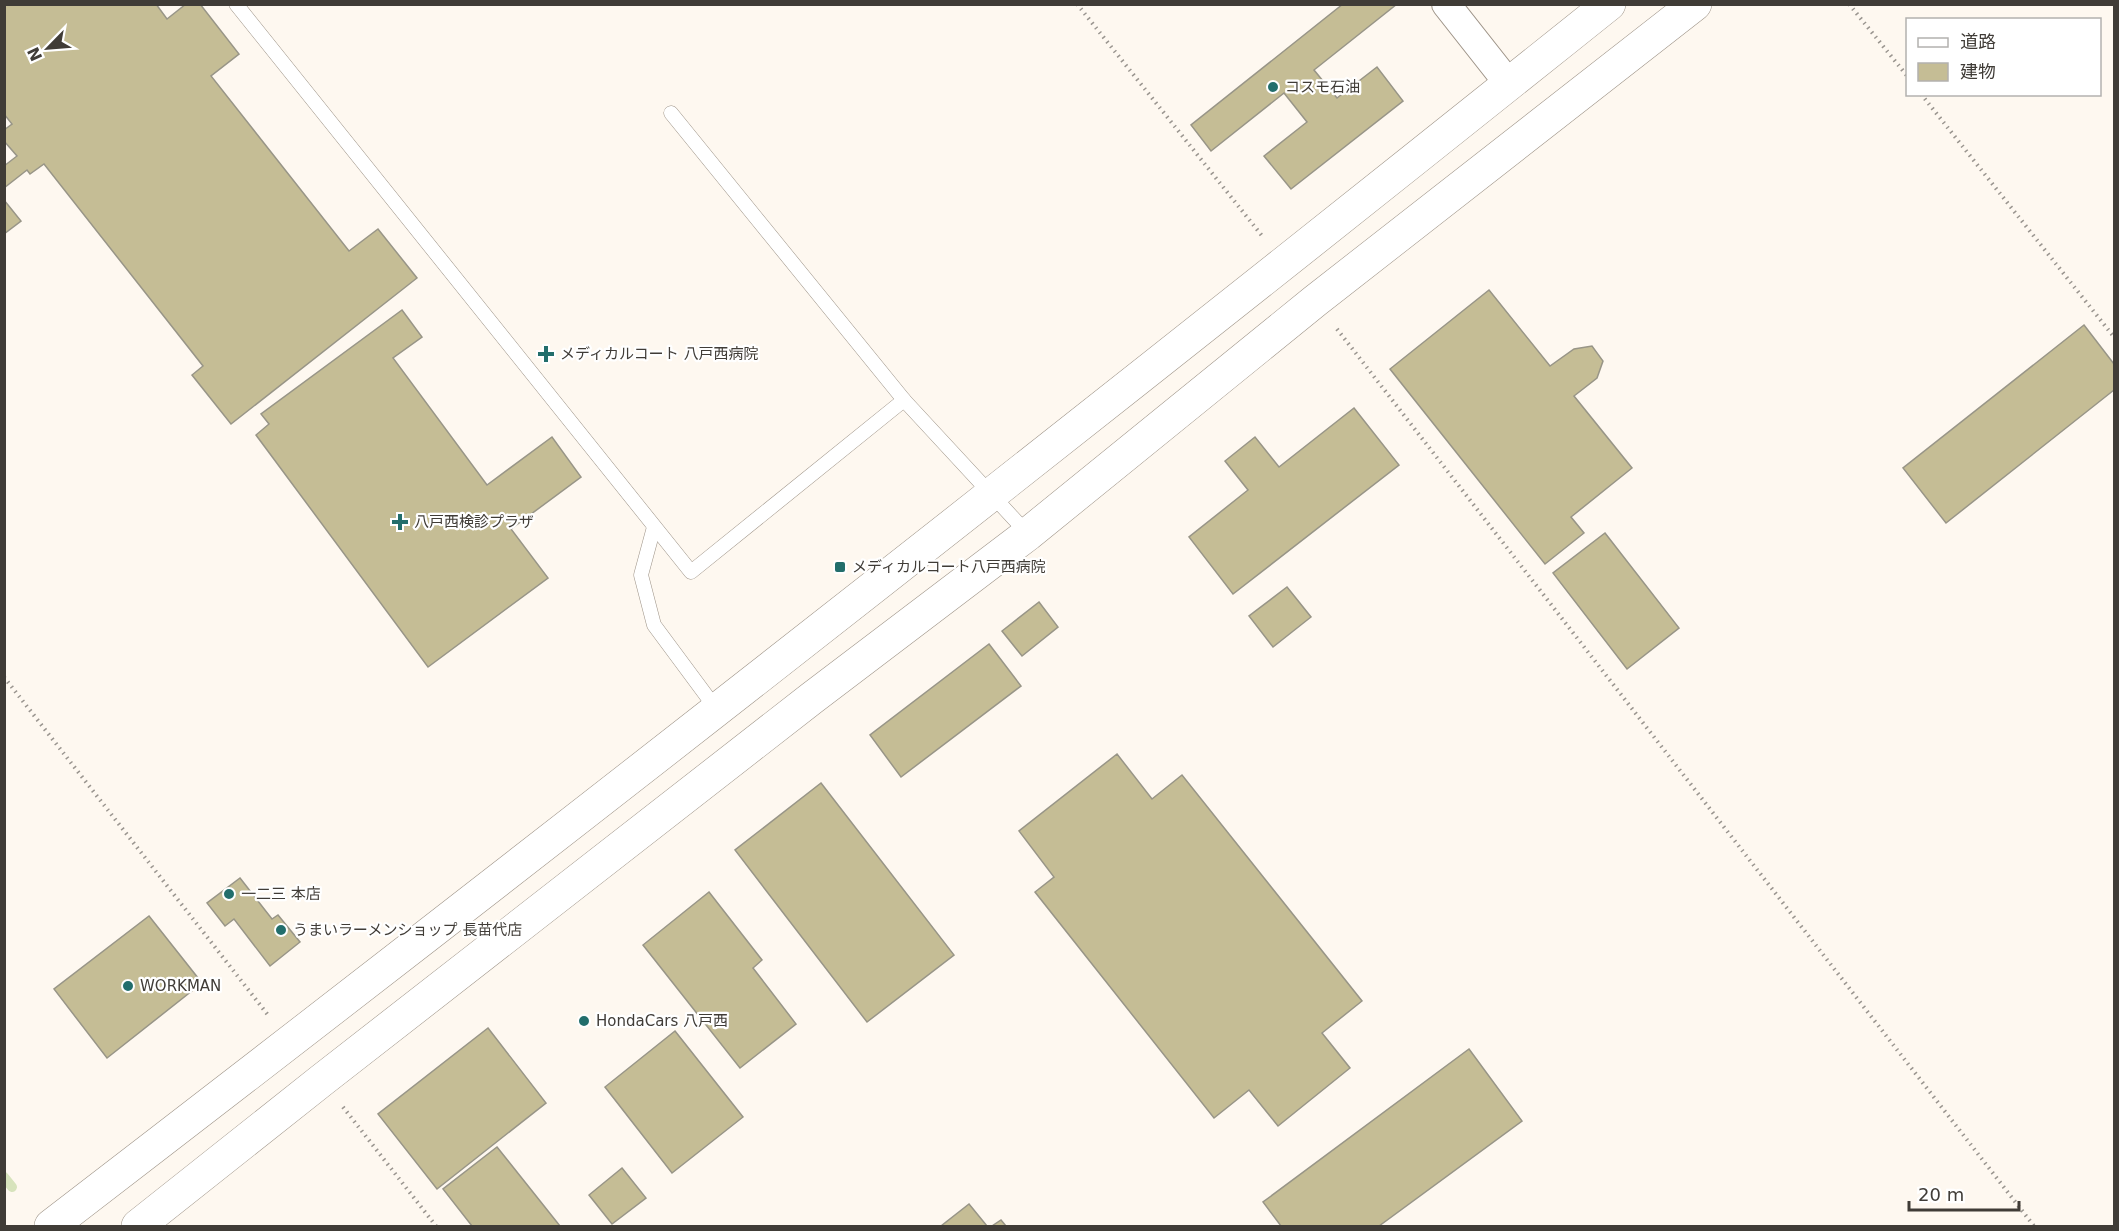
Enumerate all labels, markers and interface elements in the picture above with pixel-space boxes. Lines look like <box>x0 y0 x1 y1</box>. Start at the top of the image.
north arrow <box>18 18 78 78</box>
legend <box>1906 18 2101 96</box>
text: 道路 <box>1960 31 1996 52</box>
text: N <box>23 44 46 64</box>
text: 建物 <box>1960 61 1996 82</box>
place label: コスモ石油 <box>1285 78 1360 96</box>
marker: コスモ石油 <box>1266 80 1280 94</box>
marker: メディカルコート 八戸西病院 <box>537 345 555 363</box>
place label: メディカルコート 八戸西病院 <box>560 345 758 363</box>
marker: 八戸西検診プラザ <box>391 513 409 531</box>
place label: 八戸西検診プラザ <box>414 513 534 531</box>
place label: メディカルコート八戸西病院 <box>852 558 1046 576</box>
marker: メディカルコート八戸西病院 <box>833 560 847 574</box>
place label: 一二三 本店 <box>241 885 321 903</box>
marker: 一二三 本店 <box>222 887 236 901</box>
place label: うまいラーメンショップ 長苗代店 <box>293 921 522 939</box>
marker: うまいラーメンショップ 長苗代店 <box>274 923 288 937</box>
place label: WORKMAN <box>140 977 221 995</box>
marker: WORKMAN <box>121 979 135 993</box>
place label: HondaCars 八戸西 <box>596 1012 728 1030</box>
marker: HondaCars 八戸西 <box>577 1014 591 1028</box>
scale bar <box>1909 1174 2018 1212</box>
text: 20 m <box>1918 1184 1964 1205</box>

